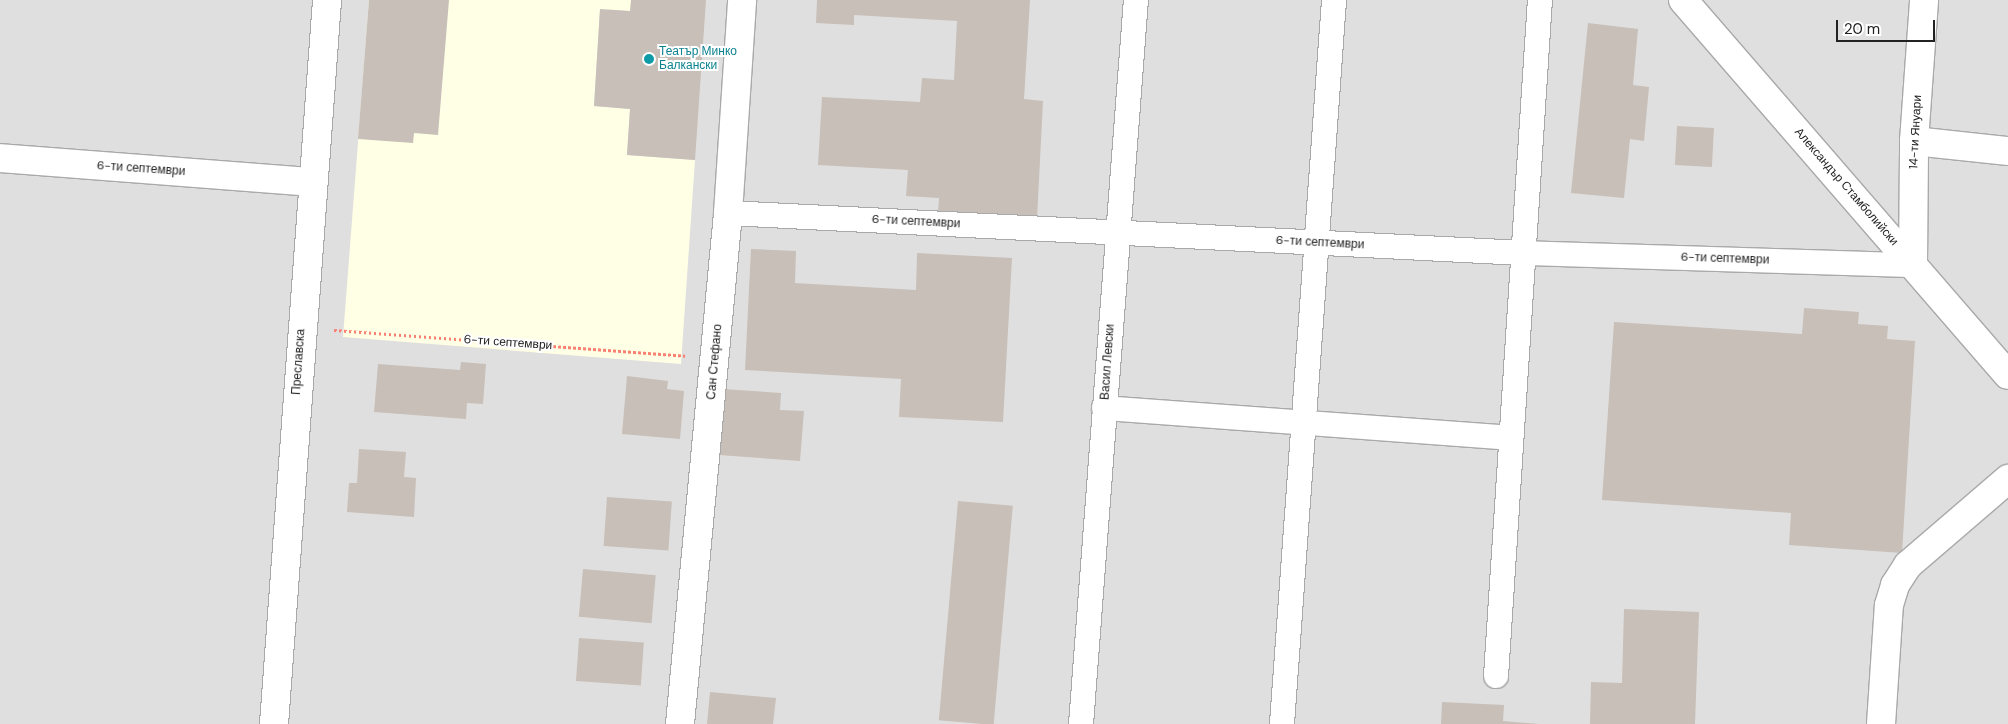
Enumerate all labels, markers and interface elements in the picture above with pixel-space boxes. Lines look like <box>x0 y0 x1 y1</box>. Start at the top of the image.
scale bar <box>1838 10 1937 42</box>
text: 20 m <box>1844 19 1880 39</box>
place label: Театър Минко Балкански <box>659 45 737 73</box>
marker: Театър Минко Балкански <box>643 53 655 65</box>
street label: 14-ти Януари <box>1907 95 1925 169</box>
street label: Александър Стамболийски <box>1791 125 1901 249</box>
street label: 6-ти септември <box>96 159 186 179</box>
street label: 6-ти септември <box>871 212 961 232</box>
street label: 6-ти септември <box>1275 233 1365 253</box>
street label: 6-ти септември <box>1680 250 1770 268</box>
street label: Васил Левски <box>1098 323 1118 401</box>
street label: Сан Стефано <box>705 324 725 400</box>
street label: Преславска <box>290 329 308 395</box>
street label: 6-ти септември <box>463 333 553 353</box>

